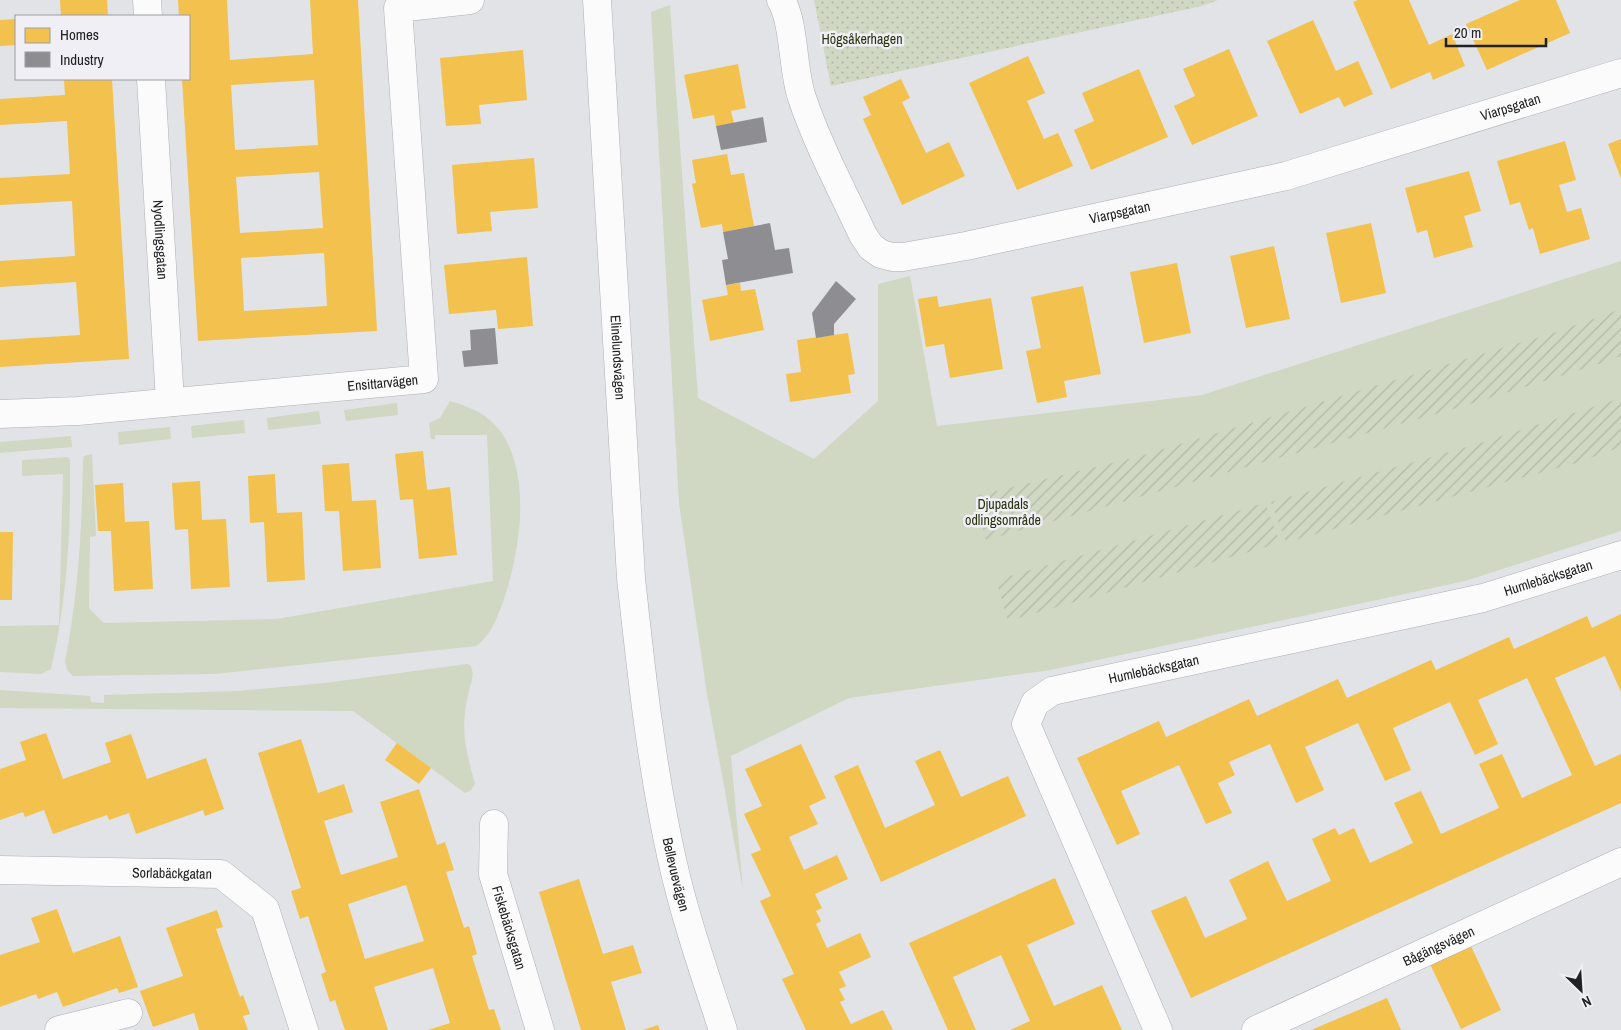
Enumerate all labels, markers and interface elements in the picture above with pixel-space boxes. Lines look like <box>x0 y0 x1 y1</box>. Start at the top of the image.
legend <box>15 15 190 80</box>
scale bar <box>1446 15 1546 47</box>
text: 20 m <box>1454 22 1481 43</box>
text: Homes <box>60 24 99 45</box>
park label: Högsåkerhagen <box>821 30 903 48</box>
text: Industry <box>60 49 105 70</box>
street label: Viarpsgatan <box>1478 89 1543 125</box>
street label: Viarpsgatan <box>1088 197 1152 228</box>
street label: Nyodlingsgatan <box>149 199 172 280</box>
street label: Elinelundsvägen <box>607 314 630 400</box>
street label: Ensittarvägen <box>346 371 419 395</box>
park label: Djupadals odlingsområde <box>965 495 1041 529</box>
street label: Humlebäcksgatan <box>1501 555 1595 600</box>
street label: Humlebäcksgatan <box>1107 651 1201 688</box>
street label: Bellevuevägen <box>659 836 694 913</box>
street label: Sorlabäckgatan <box>132 863 212 883</box>
street label: Fiskebäcksgatan <box>488 883 530 972</box>
street label: Bågängsvägen <box>1400 922 1477 970</box>
north arrow <box>1556 965 1606 1015</box>
text: N <box>1579 992 1594 1012</box>

